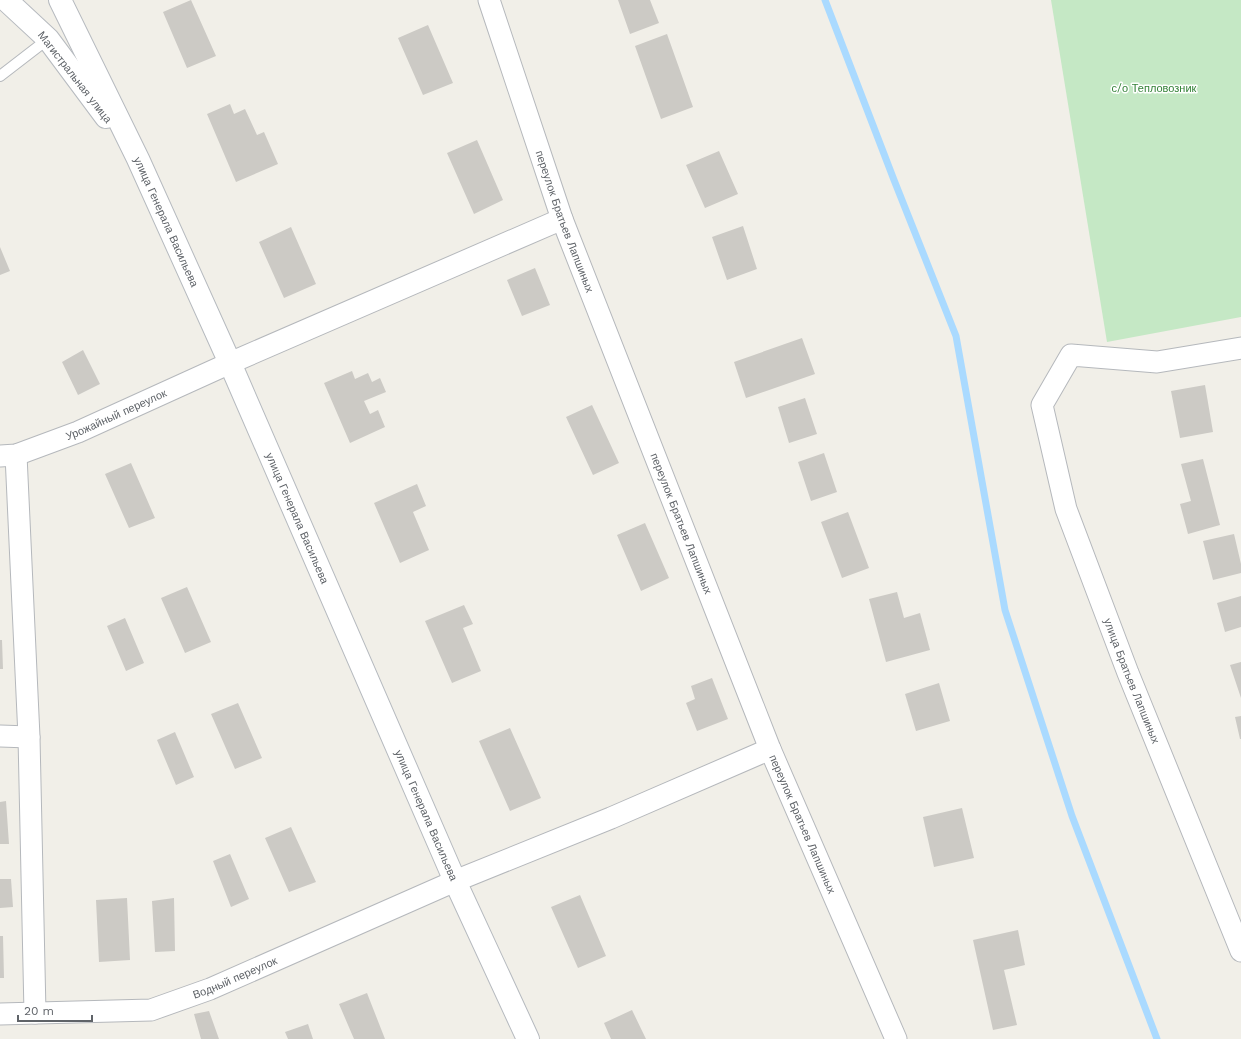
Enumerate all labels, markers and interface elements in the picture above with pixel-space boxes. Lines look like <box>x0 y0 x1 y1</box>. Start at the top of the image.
street label: Магистральная улица <box>35 29 115 126</box>
park label: с/о Тепловозник <box>1112 82 1197 95</box>
street label: переулок Братьев Лапшиных <box>533 149 596 295</box>
street label: улица Генерала Васильева <box>131 155 201 290</box>
street label: Урожайный переулок <box>64 387 169 443</box>
street label: улица Генерала Васильева <box>263 451 331 587</box>
street label: переулок Братьев Лапшиных <box>648 451 715 597</box>
street label: улица Братьев Лапшиных <box>1101 617 1162 746</box>
street label: улица Генерала Васильева <box>392 748 460 884</box>
street label: переулок Братьев Лапшиных <box>766 753 838 896</box>
street label: Водный переулок <box>191 954 279 1002</box>
scale bar <box>18 997 92 1023</box>
text: 20 m <box>24 1004 54 1018</box>

